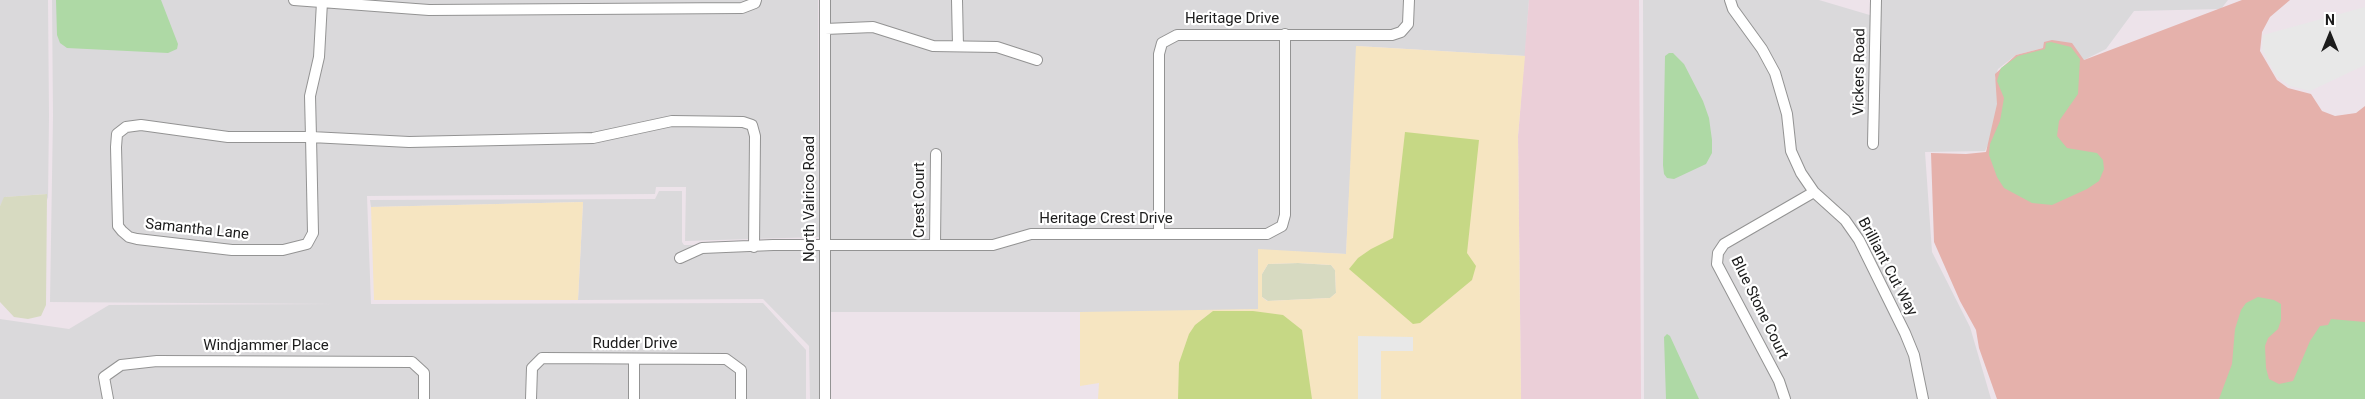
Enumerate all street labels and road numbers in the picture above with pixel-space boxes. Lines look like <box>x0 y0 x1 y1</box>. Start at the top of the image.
street label: Heritage Drive <box>1185 10 1279 28</box>
street label: Vickers Road <box>1850 28 1870 116</box>
street label: North Valrico Road <box>801 136 819 262</box>
street label: Crest Court <box>911 162 929 238</box>
street label: Heritage Crest Drive <box>1039 210 1173 228</box>
street label: Brilliant Cut Way <box>1853 215 1921 319</box>
street label: Samantha Lane <box>144 216 250 244</box>
street label: Blue Stone Court <box>1726 254 1792 362</box>
street label: Rudder Drive <box>593 335 677 353</box>
street label: Windjammer Place <box>203 337 329 355</box>

